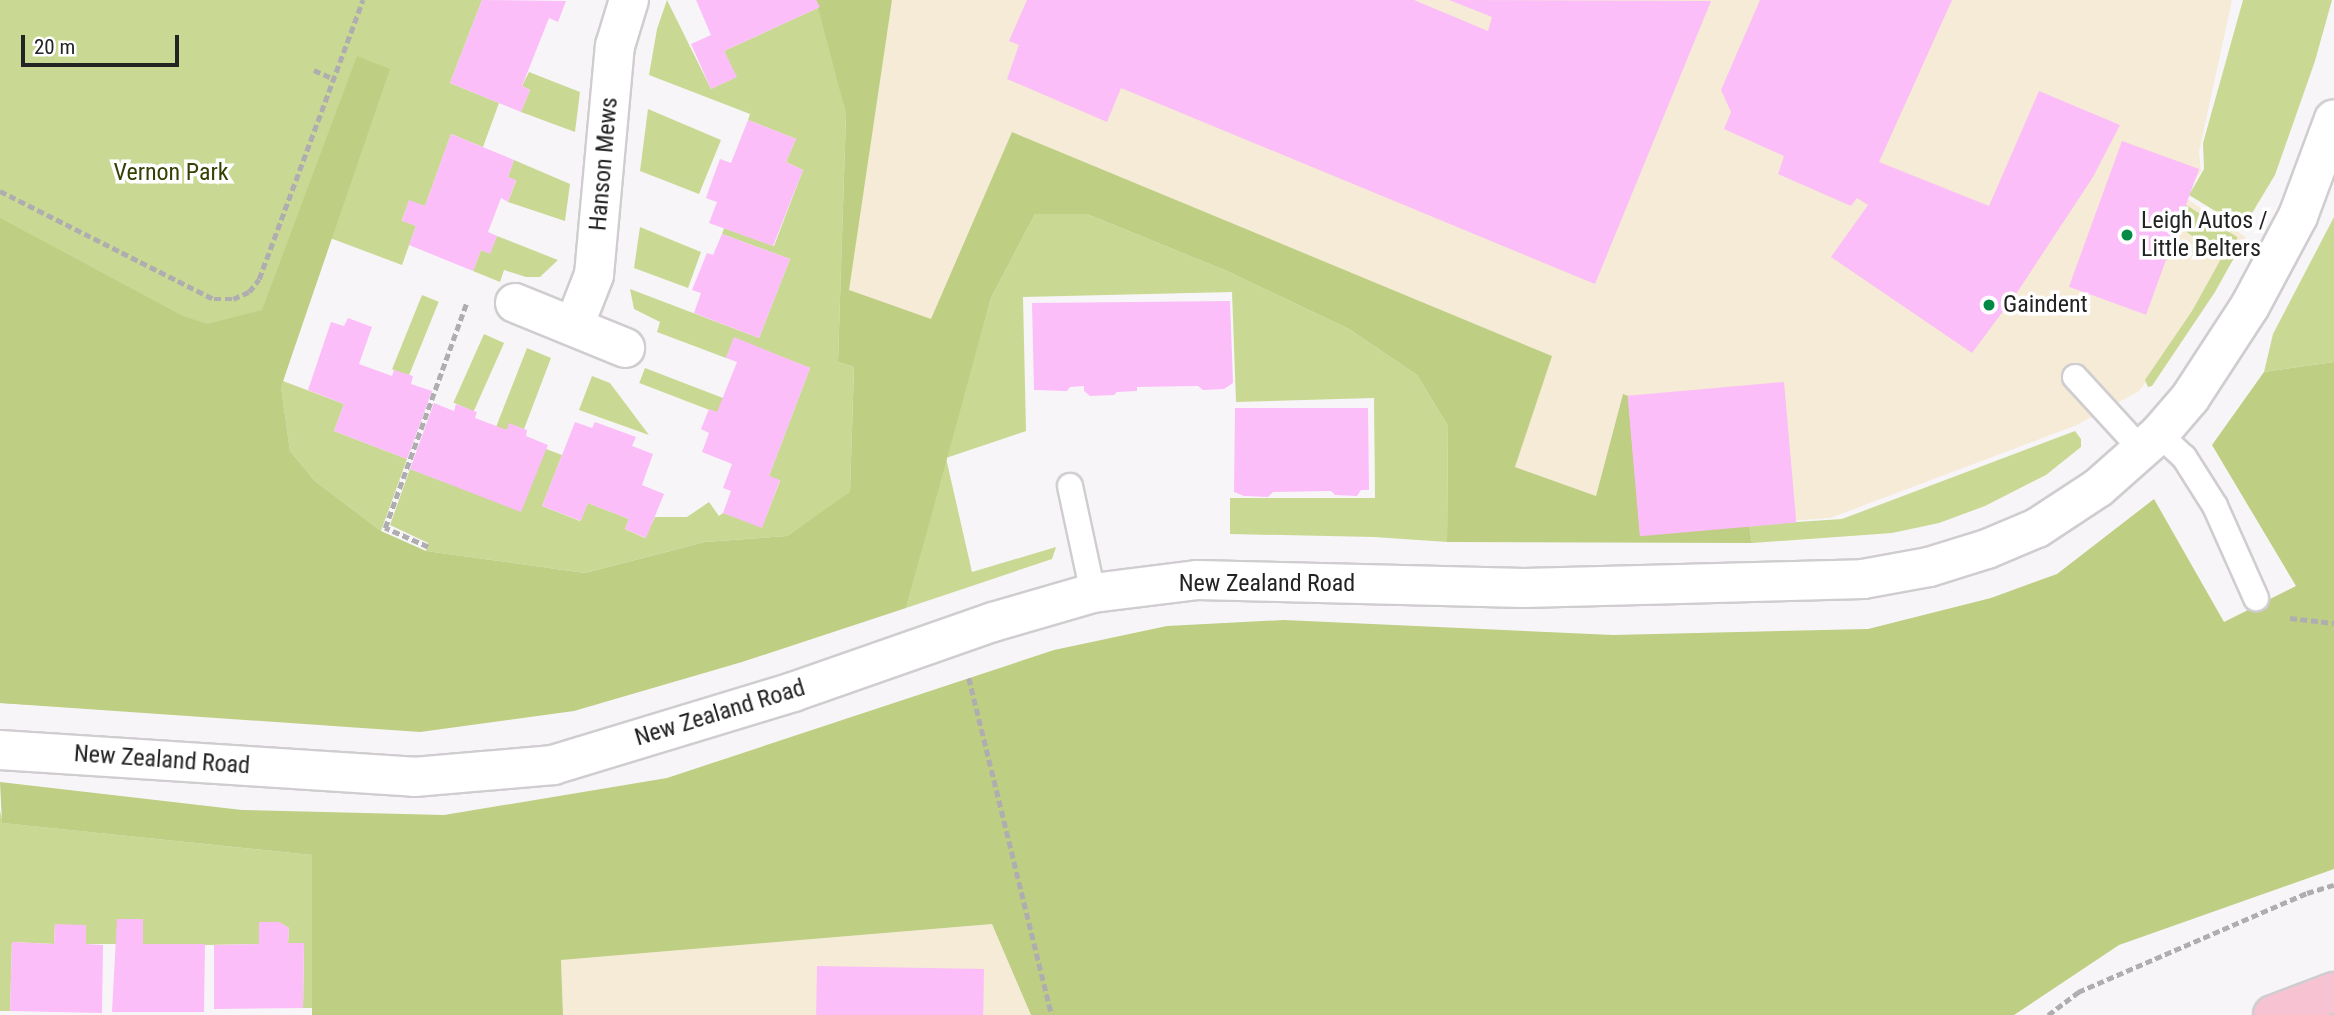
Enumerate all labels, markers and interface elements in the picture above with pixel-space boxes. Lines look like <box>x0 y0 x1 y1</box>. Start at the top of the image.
scale bar <box>24 21 182 65</box>
text: 20 m <box>34 35 75 59</box>
street label: Hanson Mews <box>584 96 624 232</box>
park label: Vernon Park <box>113 159 229 187</box>
place label: Leigh Autos / Little Belters <box>2141 207 2268 263</box>
marker: Leigh Autos / Little Belters <box>2119 227 2135 243</box>
place label: Gaindent <box>2003 291 2088 319</box>
marker: Gaindent <box>1981 297 1997 313</box>
street label: New Zealand Road <box>1179 570 1355 598</box>
street label: New Zealand Road <box>631 673 809 753</box>
street label: New Zealand Road <box>73 739 251 781</box>

